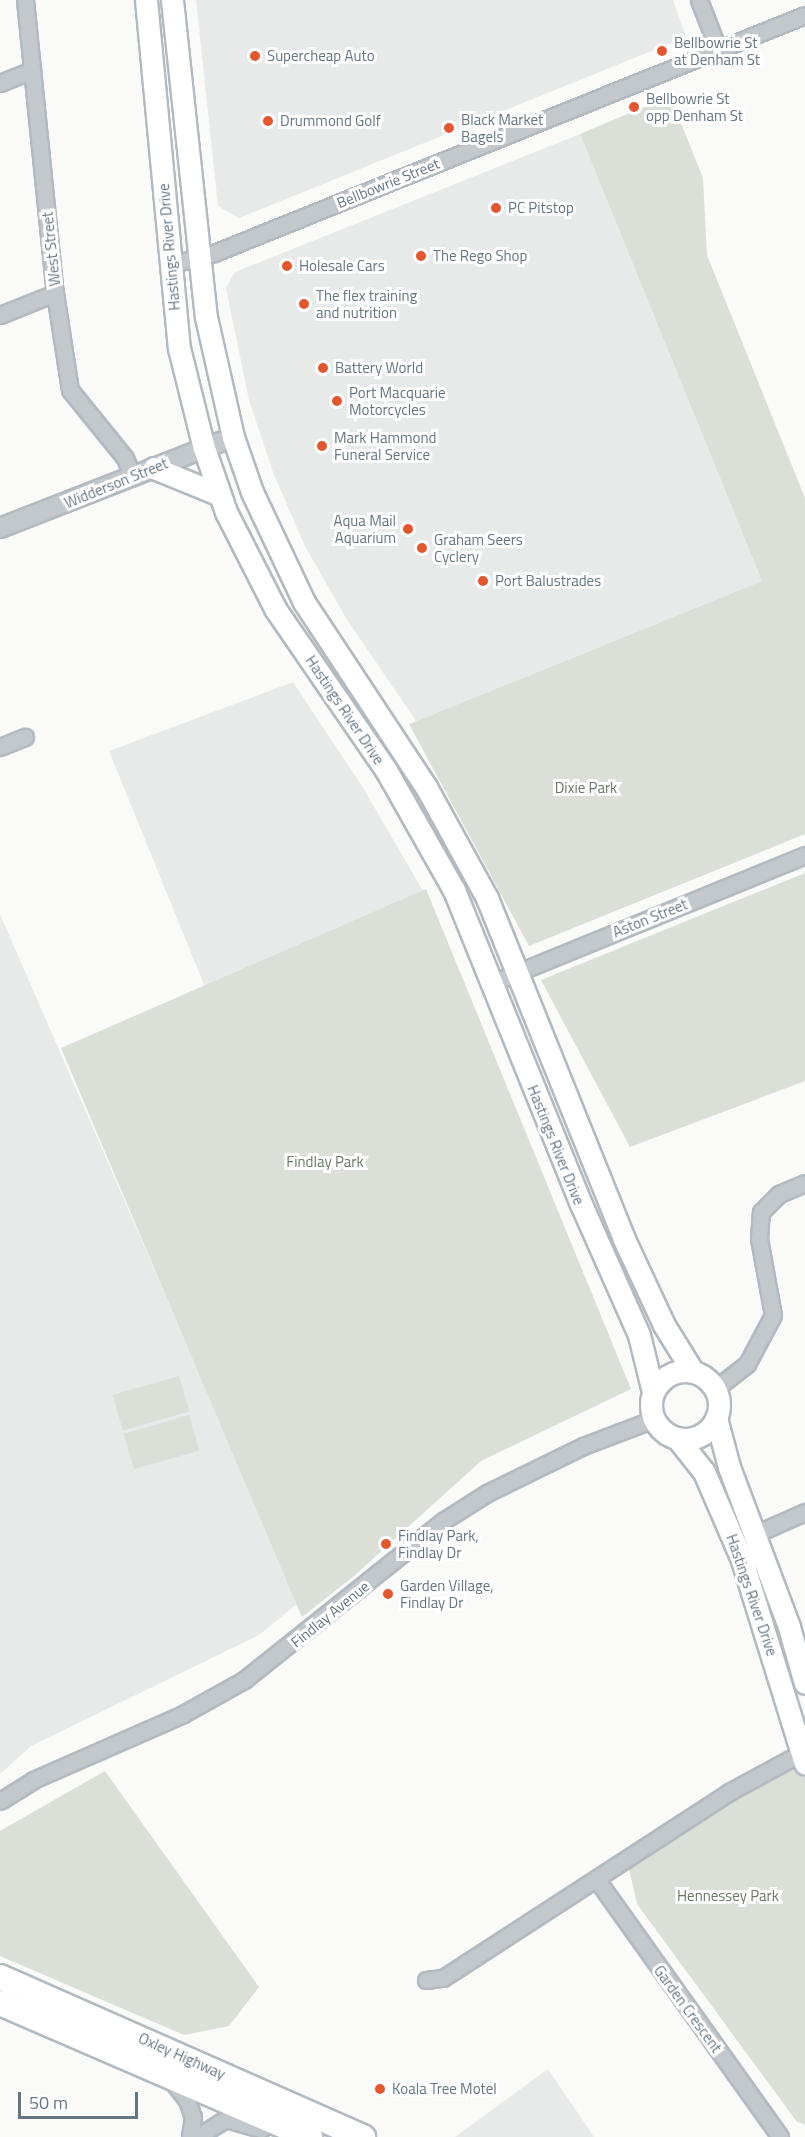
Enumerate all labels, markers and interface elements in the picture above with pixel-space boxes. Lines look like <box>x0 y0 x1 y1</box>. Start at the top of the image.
place label: Bellbowrie St at Denham St <box>674 33 760 68</box>
marker: Bellbowrie St at Denham St <box>655 44 669 58</box>
place label: Supercheap Auto <box>267 47 375 65</box>
marker: Supercheap Auto <box>248 49 262 63</box>
place label: Bellbowrie St opp Denham St <box>646 89 743 124</box>
marker: Bellbowrie St opp Denham St <box>627 100 641 114</box>
place label: Black Market Bagels <box>461 110 543 145</box>
place label: Drummond Golf <box>280 112 381 130</box>
marker: Drummond Golf <box>261 114 275 128</box>
marker: Black Market Bagels <box>442 121 456 135</box>
street label: Bellbowrie Street <box>334 154 442 212</box>
street label: Hastings River Drive <box>154 183 184 311</box>
place label: PC Pitstop <box>508 199 574 217</box>
marker: PC Pitstop <box>489 201 503 215</box>
street label: West Street <box>38 211 64 287</box>
place label: The Rego Shop <box>433 247 527 265</box>
marker: The Rego Shop <box>414 249 428 263</box>
place label: Holesale Cars <box>299 257 385 275</box>
marker: Holesale Cars <box>280 259 294 273</box>
place label: The flex training and nutrition <box>316 286 417 321</box>
marker: The flex training and nutrition <box>297 297 311 311</box>
place label: Battery World <box>335 359 423 377</box>
marker: Battery World <box>316 361 330 375</box>
place label: Port Macquarie Motorcycles <box>349 383 446 418</box>
marker: Port Macquarie Motorcycles <box>330 394 344 408</box>
place label: Mark Hammond Funeral Service <box>334 428 436 463</box>
marker: Mark Hammond Funeral Service <box>315 439 329 453</box>
street label: Widderson Street <box>62 454 170 512</box>
place label: Aqua Mail Aquarium <box>334 511 396 546</box>
marker: Aqua Mail Aquarium <box>401 522 415 536</box>
place label: Graham Seers Cyclery <box>434 530 523 565</box>
marker: Graham Seers Cyclery <box>415 541 429 555</box>
place label: Port Balustrades <box>495 572 601 590</box>
marker: Port Balustrades <box>476 574 490 588</box>
street label: Hastings River Drive <box>302 652 388 768</box>
park label: Dixie Park <box>555 779 617 797</box>
street label: Aston Street <box>610 895 690 941</box>
street label: Hastings River Drive <box>524 1082 588 1208</box>
park label: Findlay Park <box>286 1153 364 1171</box>
place label: Findlay Park, Findlay Dr <box>398 1526 479 1561</box>
street label: Hastings River Drive <box>723 1532 781 1658</box>
marker: Findlay Park, Findlay Dr <box>379 1537 393 1551</box>
place label: Garden Village, Findlay Dr <box>400 1576 494 1611</box>
street label: Findlay Avenue <box>287 1577 373 1651</box>
marker: Garden Village, Findlay Dr <box>381 1587 395 1601</box>
park label: Hennessey Park <box>677 1887 779 1905</box>
street label: Garden Crescent <box>650 1962 726 2056</box>
street label: Oxley Highway <box>136 2029 228 2083</box>
scale bar <box>21 2080 141 2118</box>
place label: Koala Tree Motel <box>392 2080 497 2098</box>
marker: Koala Tree Motel <box>373 2082 387 2096</box>
text: 50 m <box>29 2089 68 2116</box>

